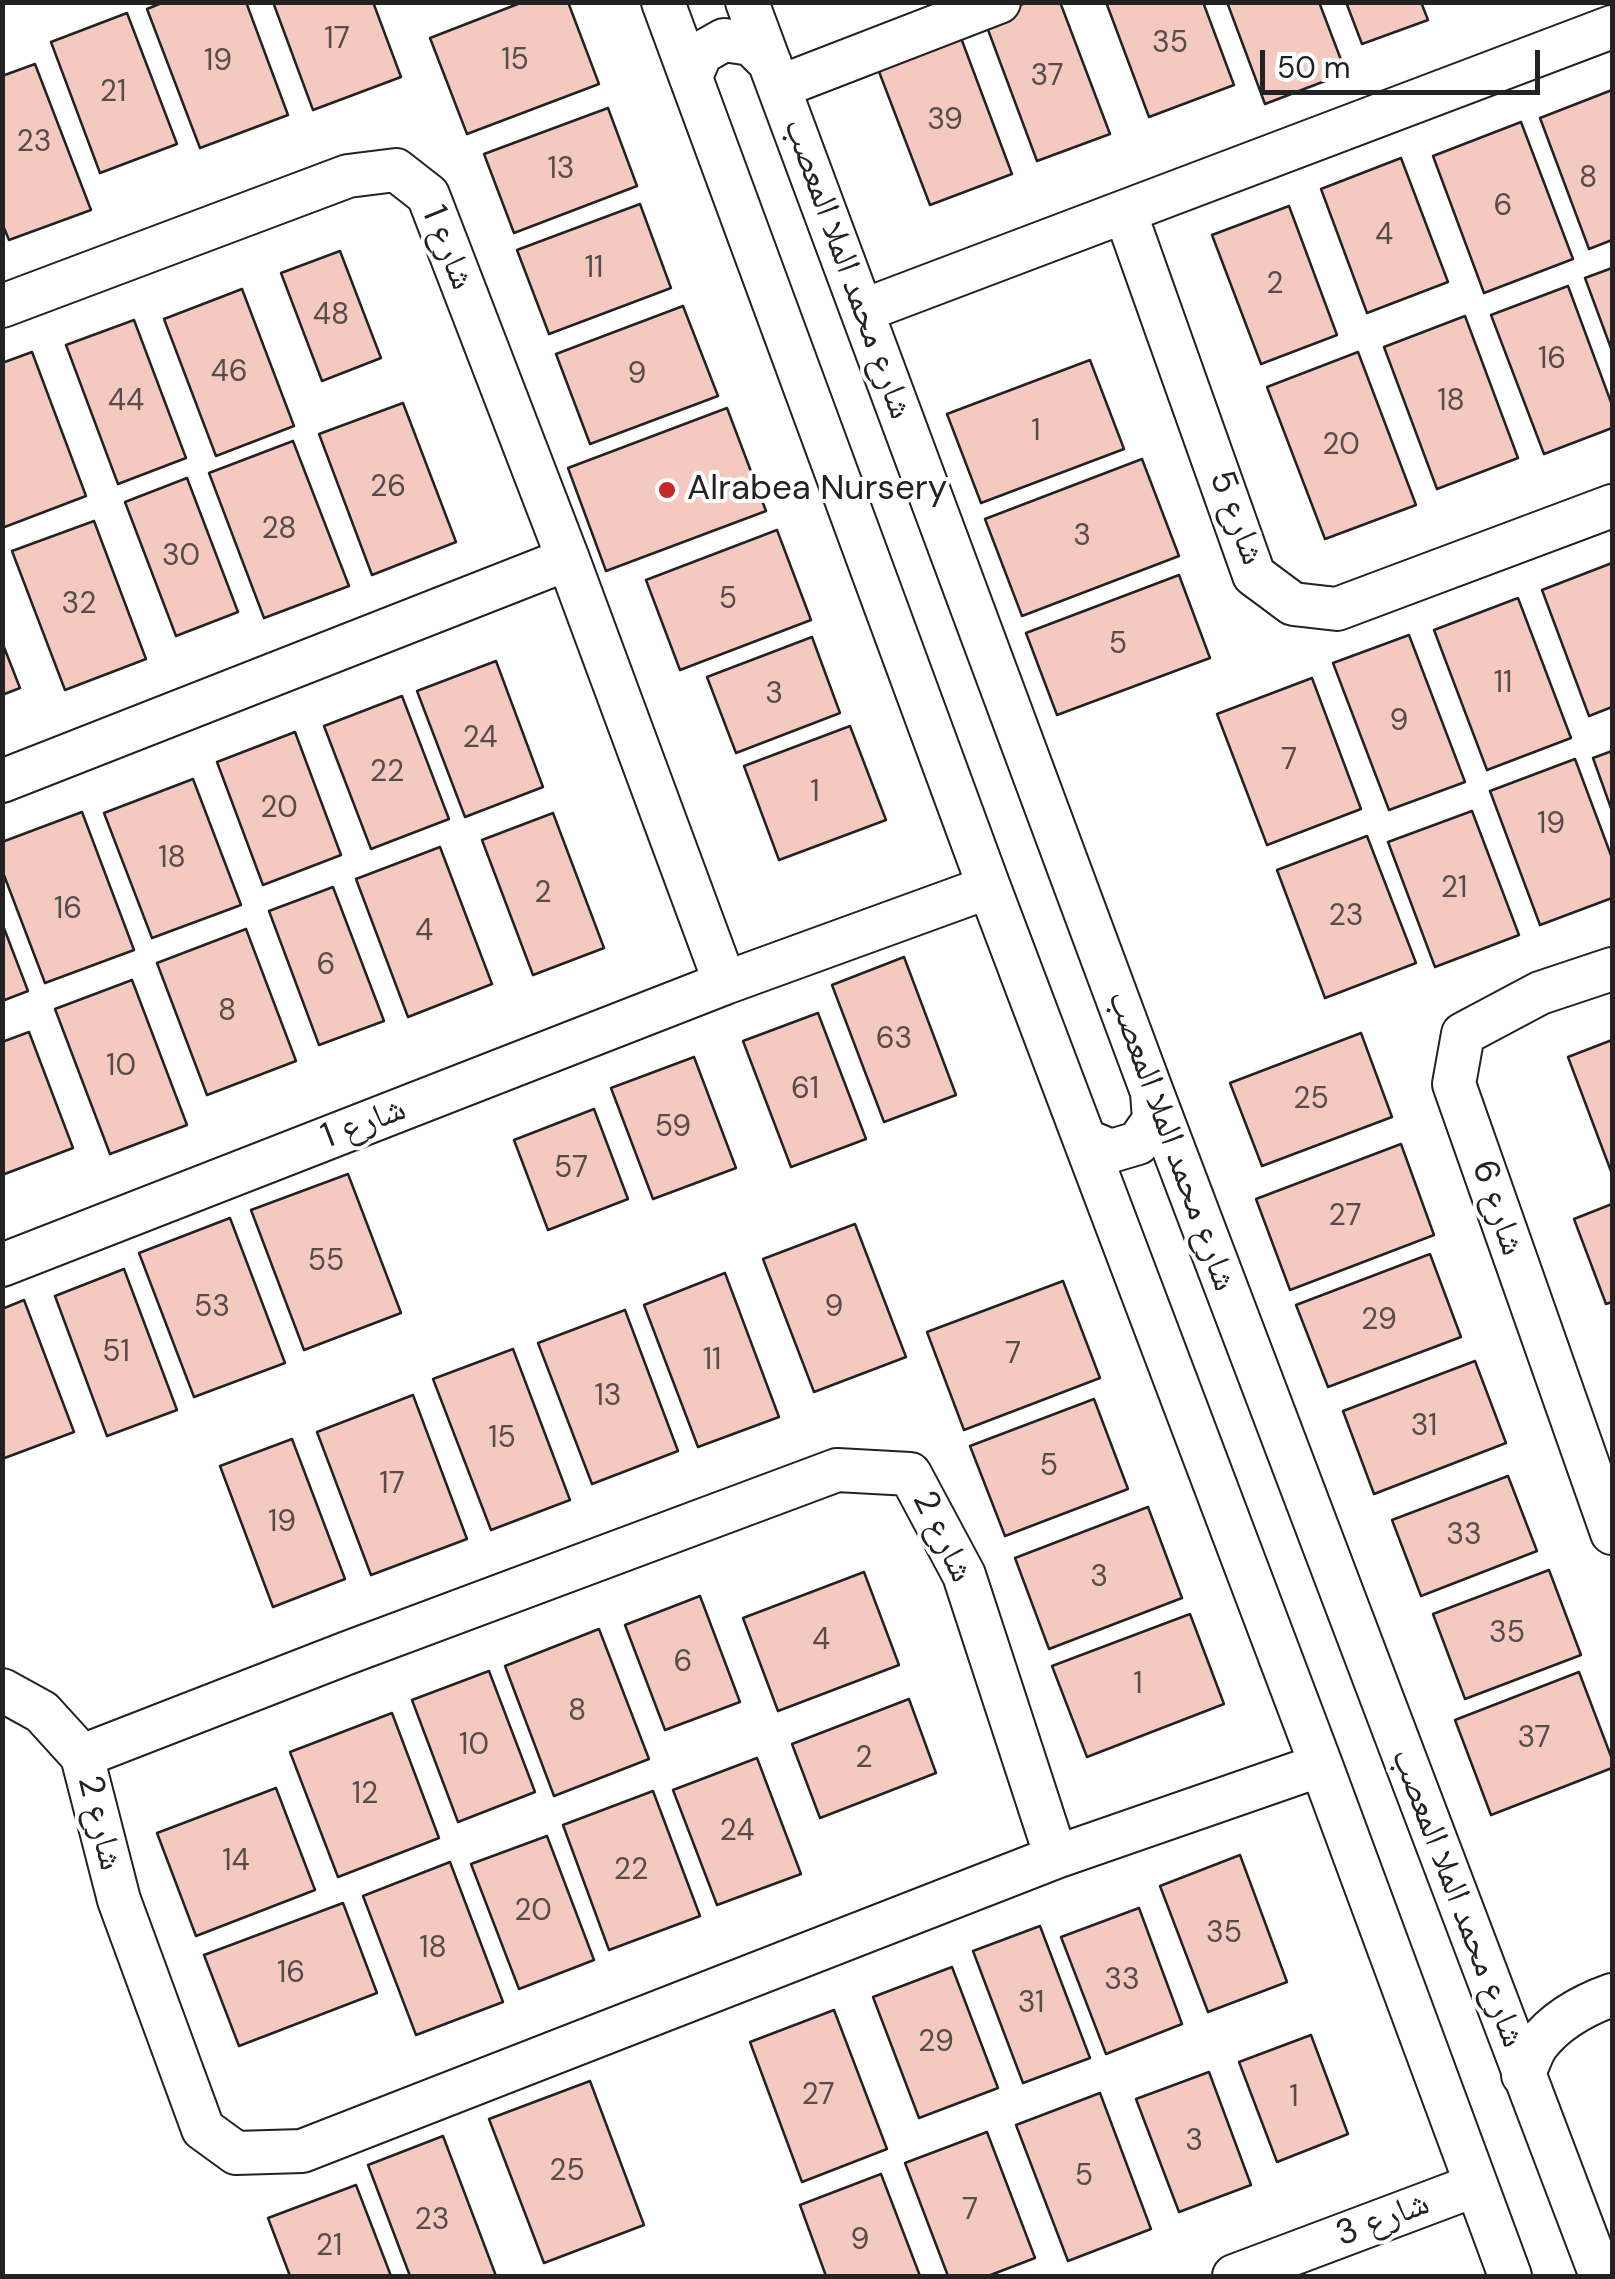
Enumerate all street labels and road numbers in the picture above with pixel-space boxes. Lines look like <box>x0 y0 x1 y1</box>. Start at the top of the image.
street label: شارع محمد الملا المعصب <box>773 113 921 425</box>
street label: شارع 1 <box>411 200 483 296</box>
street label: شارع 5 <box>1199 465 1273 571</box>
street label: شارع محمد الملا المعصب <box>1097 985 1245 1297</box>
street label: شارع 1 <box>316 1089 412 1159</box>
street label: شارع 6 <box>1461 1155 1533 1261</box>
street label: شارع 2 <box>902 1485 982 1589</box>
street label: شارع محمد الملا المعصب <box>1381 1743 1533 2053</box>
street label: شارع 2 <box>67 1771 131 1875</box>
street label: شارع 3 <box>1330 2183 1436 2257</box>

